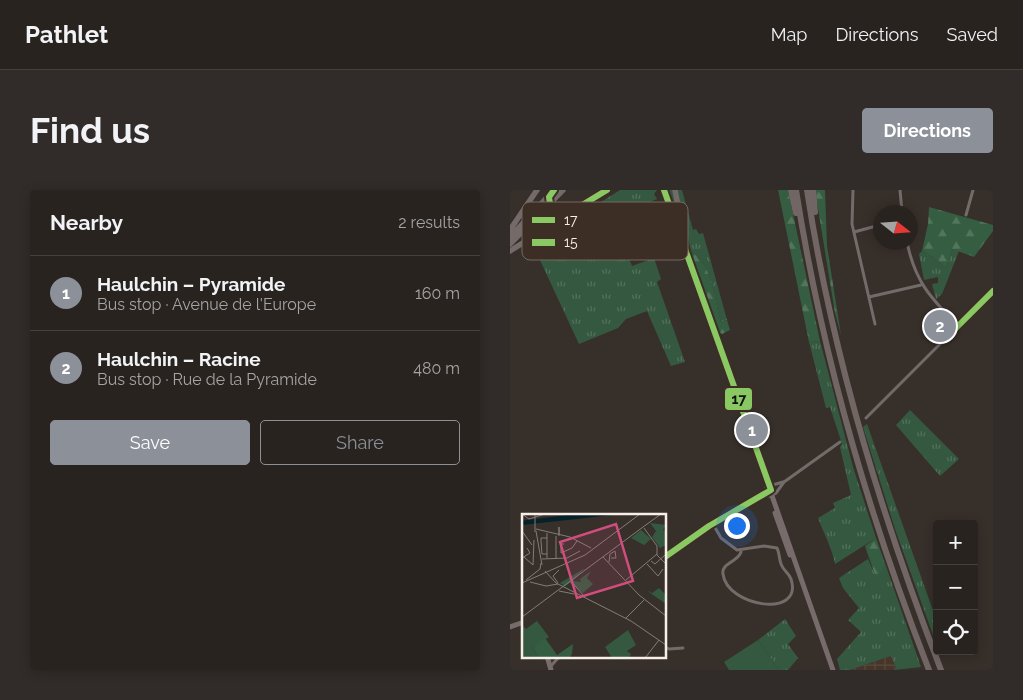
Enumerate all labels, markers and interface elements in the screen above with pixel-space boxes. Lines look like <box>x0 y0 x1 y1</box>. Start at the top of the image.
text: Pathlet <box>25 20 108 49</box>
text: Map <box>771 24 807 45</box>
text: Directions <box>835 24 919 45</box>
text: Saved <box>947 24 998 45</box>
button: Directions <box>862 108 993 153</box>
text: Find us <box>30 110 150 151</box>
legend <box>522 202 688 260</box>
north arrow <box>873 205 918 250</box>
text: Nearby <box>50 210 123 235</box>
text: 17 <box>564 212 578 228</box>
text: 2 results <box>398 213 460 232</box>
text: 15 <box>564 234 578 250</box>
text: Haulchin – Pyramide <box>97 273 286 295</box>
text: 1 <box>62 284 70 303</box>
text: 160 m <box>415 284 460 303</box>
text: Bus stop · Avenue de l'Europe <box>97 295 316 314</box>
pin: 2 <box>924 307 956 345</box>
text: Haulchin – Racine <box>97 348 261 370</box>
text: 2 <box>61 359 71 378</box>
text: 480 m <box>413 359 460 378</box>
text: Bus stop · Rue de la Pyramide <box>97 370 317 389</box>
line badge: 17 <box>724 387 753 411</box>
text: 17 <box>732 391 747 407</box>
pin: 1 <box>736 411 768 449</box>
button: Save <box>50 420 250 465</box>
button: Share <box>260 420 460 465</box>
your location <box>724 513 750 539</box>
inset map <box>522 514 666 658</box>
map controls <box>933 520 978 655</box>
button: + <box>933 520 978 565</box>
button: − <box>933 565 978 610</box>
button: locate <box>933 610 978 655</box>

